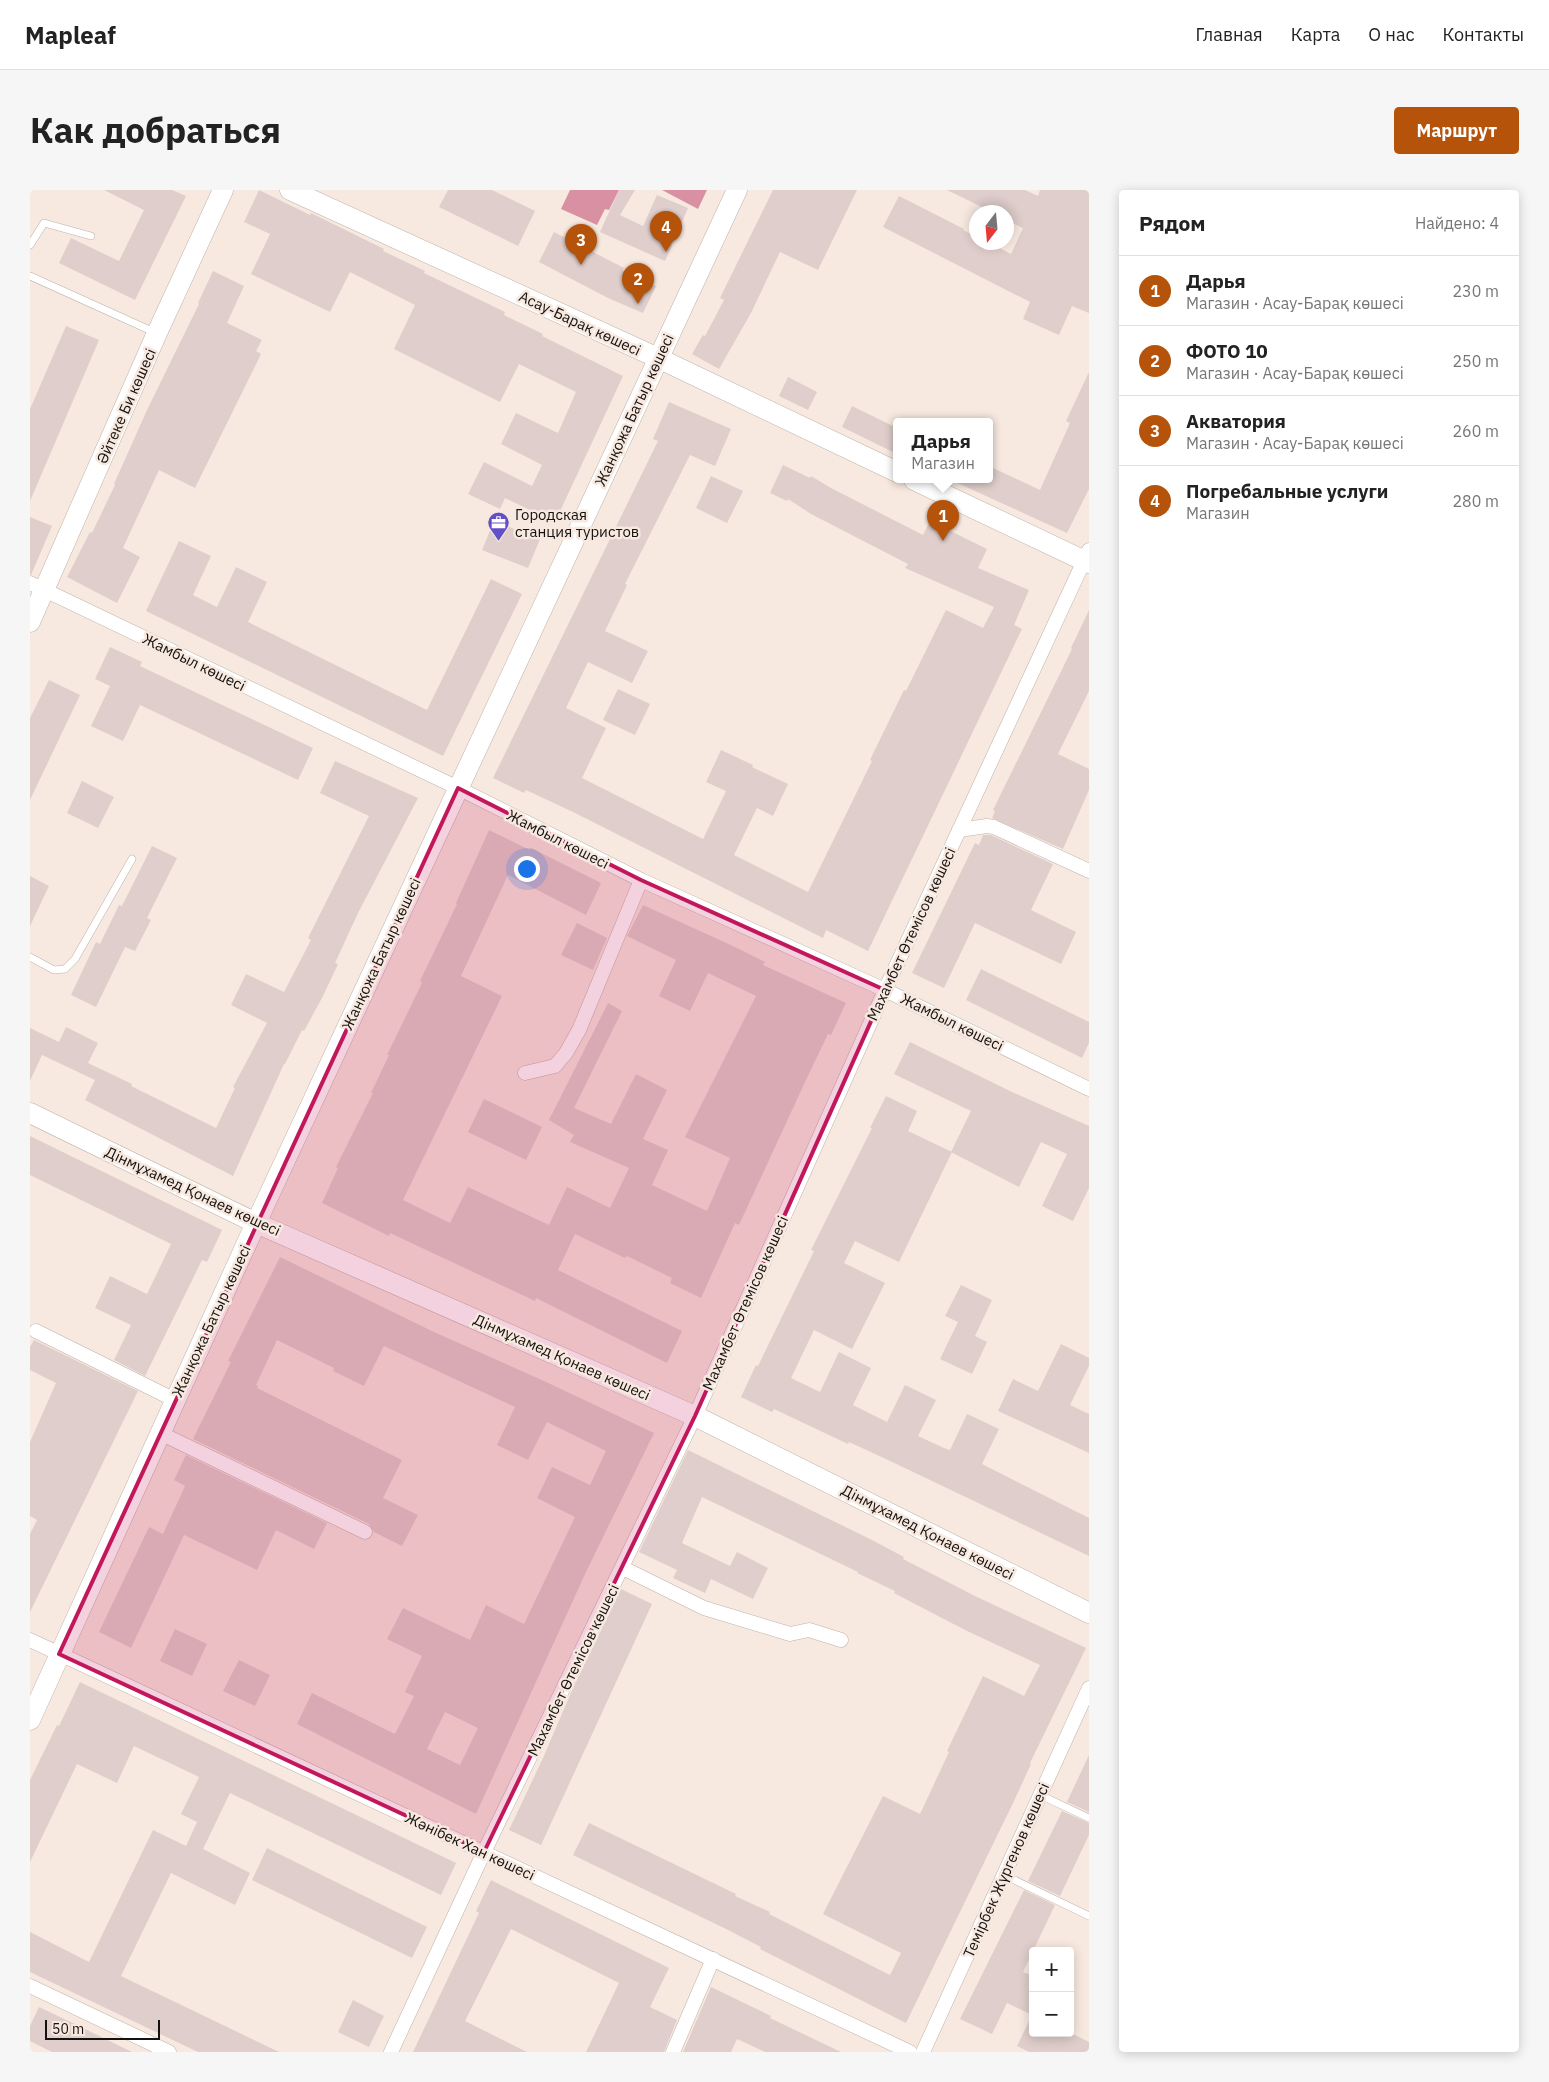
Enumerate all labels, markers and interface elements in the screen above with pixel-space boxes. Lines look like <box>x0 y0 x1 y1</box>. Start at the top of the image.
text: Mapleaf <box>25 19 116 51</box>
text: Главная <box>1195 23 1263 46</box>
text: Карта <box>1291 23 1340 46</box>
text: О нас <box>1368 23 1415 46</box>
text: Контакты <box>1443 23 1524 46</box>
text: Как добраться <box>30 107 281 153</box>
button: Маршрут <box>1394 107 1519 154</box>
north arrow <box>969 205 1014 250</box>
text: Рядом <box>1139 209 1206 237</box>
pin: 4 <box>650 211 682 252</box>
text: Найдено: 4 <box>1415 213 1499 233</box>
pin: 3 <box>565 224 597 265</box>
pin: 2 <box>622 263 654 304</box>
text: Дарья <box>1186 269 1246 293</box>
text: 1 <box>1150 281 1160 301</box>
text: 230 m <box>1452 281 1499 301</box>
street label: Асау-Барақ көшесі <box>516 286 644 360</box>
text: Магазин · Асау-Барақ көшесі <box>1186 293 1404 313</box>
street label: Жанқожа Батыр көшесі <box>590 331 678 489</box>
text: ФОТО 10 <box>1186 339 1268 363</box>
street label: Әйтеке Би көшесі <box>92 345 160 467</box>
text: 2 <box>1150 351 1160 371</box>
text: 250 m <box>1452 351 1499 371</box>
text: Магазин · Асау-Барақ көшесі <box>1186 363 1404 383</box>
text: Акватория <box>1186 409 1286 433</box>
popup <box>893 418 993 483</box>
text: 3 <box>1150 421 1160 441</box>
text: 260 m <box>1452 421 1499 441</box>
text: Дарья <box>911 429 971 453</box>
text: Магазин · Асау-Барақ көшесі <box>1186 433 1404 453</box>
text: Магазин <box>911 453 975 473</box>
text: Погребальные услуги <box>1186 479 1389 503</box>
text: 4 <box>1150 491 1160 511</box>
text: 280 m <box>1452 491 1499 511</box>
pin: 1 <box>927 500 959 541</box>
text: Магазин <box>1186 503 1250 523</box>
place label: Городская станция туристов <box>515 505 639 541</box>
office icon: Городская станция туристов <box>487 511 511 542</box>
street label: Жамбыл көшесі <box>139 629 249 695</box>
street label: Жамбыл көшесі <box>504 805 612 873</box>
street label: Махамбет Өтемісов көшесі <box>862 844 960 1024</box>
your location <box>514 856 540 882</box>
street label: Жанқожа Батыр көшесі <box>337 875 425 1033</box>
street label: Жамбыл көшесі <box>897 989 1007 1055</box>
street label: Дінмұхамед Қонаев көшесі <box>102 1142 284 1240</box>
street label: Махамбет Өтемісов көшесі <box>698 1213 792 1393</box>
street label: Жанқожа Батыр көшесі <box>167 1242 255 1400</box>
street label: Дінмұхамед Қонаев көшесі <box>471 1309 653 1405</box>
street label: Дінмұхамед Қонаев көшесі <box>839 1480 1017 1584</box>
street label: Махамбет Өтемісов көшесі <box>523 1581 623 1759</box>
street label: Темірбек Жүргенов көшесі <box>959 1780 1053 1960</box>
street label: Жәнібек Хан көшесі <box>402 1808 538 1884</box>
map controls <box>1029 1947 1074 2037</box>
button: + <box>1029 1947 1074 1992</box>
button: − <box>1029 1992 1074 2037</box>
scale bar <box>45 2017 160 2040</box>
text: 50 m <box>52 2020 84 2038</box>

